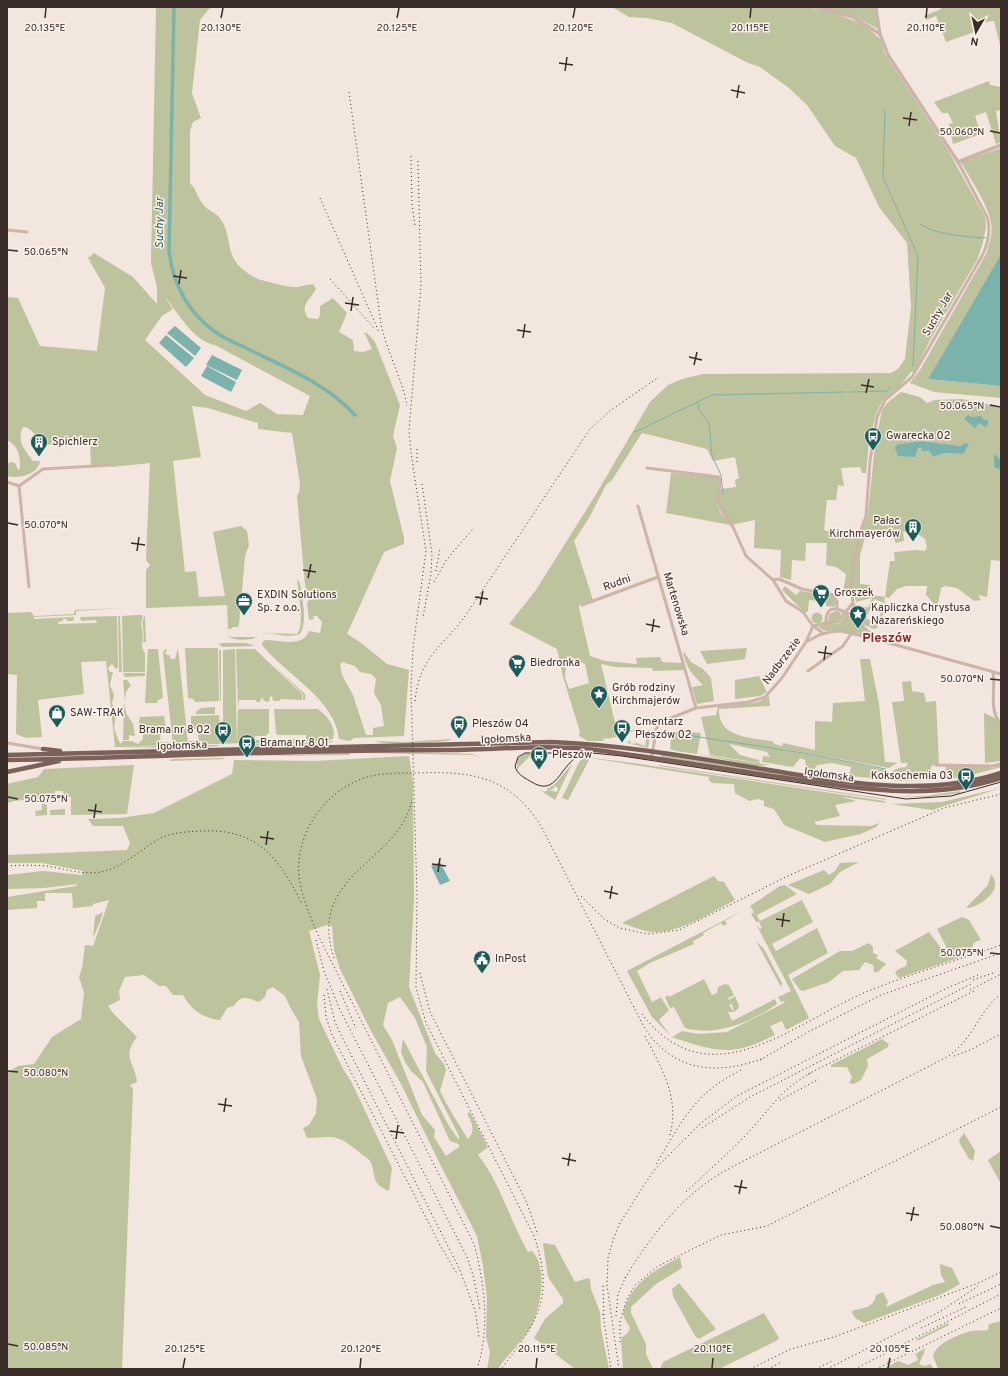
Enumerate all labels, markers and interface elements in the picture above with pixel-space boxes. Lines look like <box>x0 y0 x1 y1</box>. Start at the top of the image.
north arrow <box>956 12 996 52</box>
text: 20.135°E <box>25 22 65 35</box>
text: 20.130°E <box>201 22 241 35</box>
text: 20.125°E <box>377 22 417 35</box>
text: 20.120°E <box>552 22 594 35</box>
text: 20.115°E <box>731 22 769 35</box>
text: 20.110°E <box>907 22 945 35</box>
text: N <box>970 33 980 48</box>
text: 50.060°N <box>940 126 984 139</box>
water label: Suchy Jar <box>152 196 168 249</box>
text: 50.065°N <box>24 246 68 259</box>
street label: Suchy Jar <box>920 289 957 339</box>
text: 50.065°N <box>940 400 984 413</box>
bus stop icon: Gwarecka 02 <box>863 426 883 451</box>
place label: Gwarecka 02 <box>886 429 950 443</box>
building icon: Spichlerz <box>29 432 49 457</box>
place label: Spichlerz <box>52 435 98 449</box>
place label: Pałac Kirchmayerów <box>829 514 900 541</box>
building icon: Pałac Kirchmayerów <box>903 517 923 542</box>
text: 50.070°N <box>24 519 68 532</box>
street label: Martenowska <box>660 571 692 638</box>
street label: Rudni <box>601 572 633 594</box>
supermarket icon: Groszek <box>811 583 831 608</box>
place label: Groszek <box>834 586 874 600</box>
place label: EXDIN Solutions Sp. z o.o. <box>257 588 337 615</box>
office icon: EXDIN Solutions Sp. z o.o. <box>234 591 254 616</box>
place label: Kapliczka Chrystusa Nazareńskiego <box>871 601 970 628</box>
place icon: Kapliczka Chrystusa Nazareńskiego <box>848 604 868 629</box>
district label: Pleszów <box>862 631 912 647</box>
street label: Nadbrzezie <box>760 635 804 687</box>
supermarket icon: Biedronka <box>507 653 527 678</box>
place label: Biedronka <box>530 656 580 670</box>
text: 50.070°N <box>940 673 984 686</box>
place label: Grób rodziny Kirchmajerów <box>612 681 680 708</box>
place icon: Grób rodziny Kirchmajerów <box>589 684 609 709</box>
shop icon: SAW-TRAK <box>47 703 67 728</box>
place label: SAW-TRAK <box>70 706 124 720</box>
bus stop icon: Pleszów 04 <box>449 714 469 739</box>
place label: Cmentarz Pleszów 02 <box>635 715 692 742</box>
place label: Pleszów 04 <box>472 717 529 731</box>
bus stop icon: Cmentarz Pleszów 02 <box>612 718 632 743</box>
bus stop icon: Brama nr 8 02 <box>213 720 233 745</box>
place label: Brama nr 8 02 <box>139 723 210 737</box>
street label: Igołomska <box>481 731 532 747</box>
bus stop icon: Brama nr 8 01 <box>237 733 257 758</box>
place label: Brama nr 8 01 <box>260 736 329 750</box>
street label: Igołomska <box>157 738 208 754</box>
bus stop icon: Pleszów <box>529 745 549 770</box>
place label: Pleszów <box>552 748 592 762</box>
street label: Igołomska <box>803 765 855 785</box>
bus stop icon: Koksochemia 03 <box>956 766 976 791</box>
place label: Koksochemia 03 <box>871 769 953 783</box>
text: 50.075°N <box>24 793 68 806</box>
text: 50.075°N <box>940 947 984 960</box>
public building icon: InPost <box>472 949 492 974</box>
place label: InPost <box>495 952 527 966</box>
text: 50.080°N <box>24 1067 68 1080</box>
text: 50.080°N <box>940 1221 984 1234</box>
text: 50.085°N <box>24 1341 68 1354</box>
text: 20.125°E <box>165 1343 205 1356</box>
text: 20.120°E <box>340 1343 382 1356</box>
text: 20.115°E <box>518 1343 556 1356</box>
text: 20.110°E <box>694 1343 732 1356</box>
text: 20.105°E <box>869 1343 911 1356</box>

